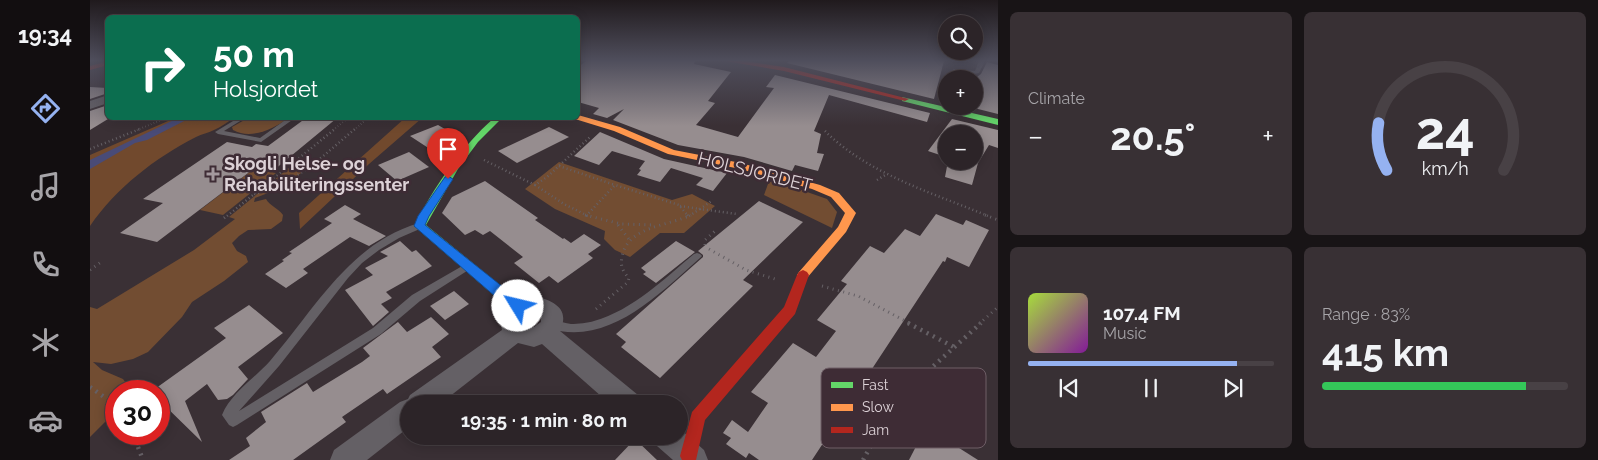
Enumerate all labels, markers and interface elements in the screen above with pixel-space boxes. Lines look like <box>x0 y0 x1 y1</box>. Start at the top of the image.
map controls <box>938 15 983 170</box>
button: search <box>938 15 983 60</box>
text: 19:34 <box>18 22 72 48</box>
text: 50 m <box>213 34 295 75</box>
icon: right <box>130 35 195 100</box>
button: + <box>938 70 983 115</box>
text: Holsjordet <box>213 76 318 102</box>
text: Climate <box>1028 89 1085 108</box>
icon: directions <box>28 91 63 126</box>
text: 24 <box>1415 100 1475 161</box>
text: 20.5° <box>1110 114 1195 159</box>
text: − <box>1028 120 1043 153</box>
text: + <box>1262 120 1274 153</box>
button: − <box>938 125 983 170</box>
pin <box>427 128 469 179</box>
icon: arrive <box>434 135 462 163</box>
street label: HOLSJORDET <box>696 147 814 196</box>
place label: Skogli Helse- og Rehabiliteringssenter <box>224 153 409 195</box>
text: km/h <box>1421 158 1469 179</box>
marker: Skogli Helse- og Rehabiliteringssenter <box>206 167 220 181</box>
icon: music <box>28 169 63 204</box>
icon: phone <box>28 247 63 282</box>
position arrow <box>491 279 543 331</box>
text: 107.4 FM <box>1103 302 1181 324</box>
text: Range · 83% <box>1322 305 1410 324</box>
text: Music <box>1103 324 1147 343</box>
icon: climate <box>28 325 63 360</box>
text: 415 km <box>1322 330 1449 375</box>
legend <box>821 368 986 448</box>
icon: previous <box>1055 374 1083 402</box>
icon: pause <box>1137 374 1165 402</box>
icon: next <box>1219 374 1247 402</box>
text: Fast <box>862 377 889 393</box>
speed limit sign: 30 <box>105 380 170 445</box>
text: Slow <box>862 399 894 415</box>
icon: car <box>28 403 63 438</box>
text: 19:35 · 1 min · 80 m <box>461 409 627 431</box>
text: Jam <box>862 422 889 438</box>

